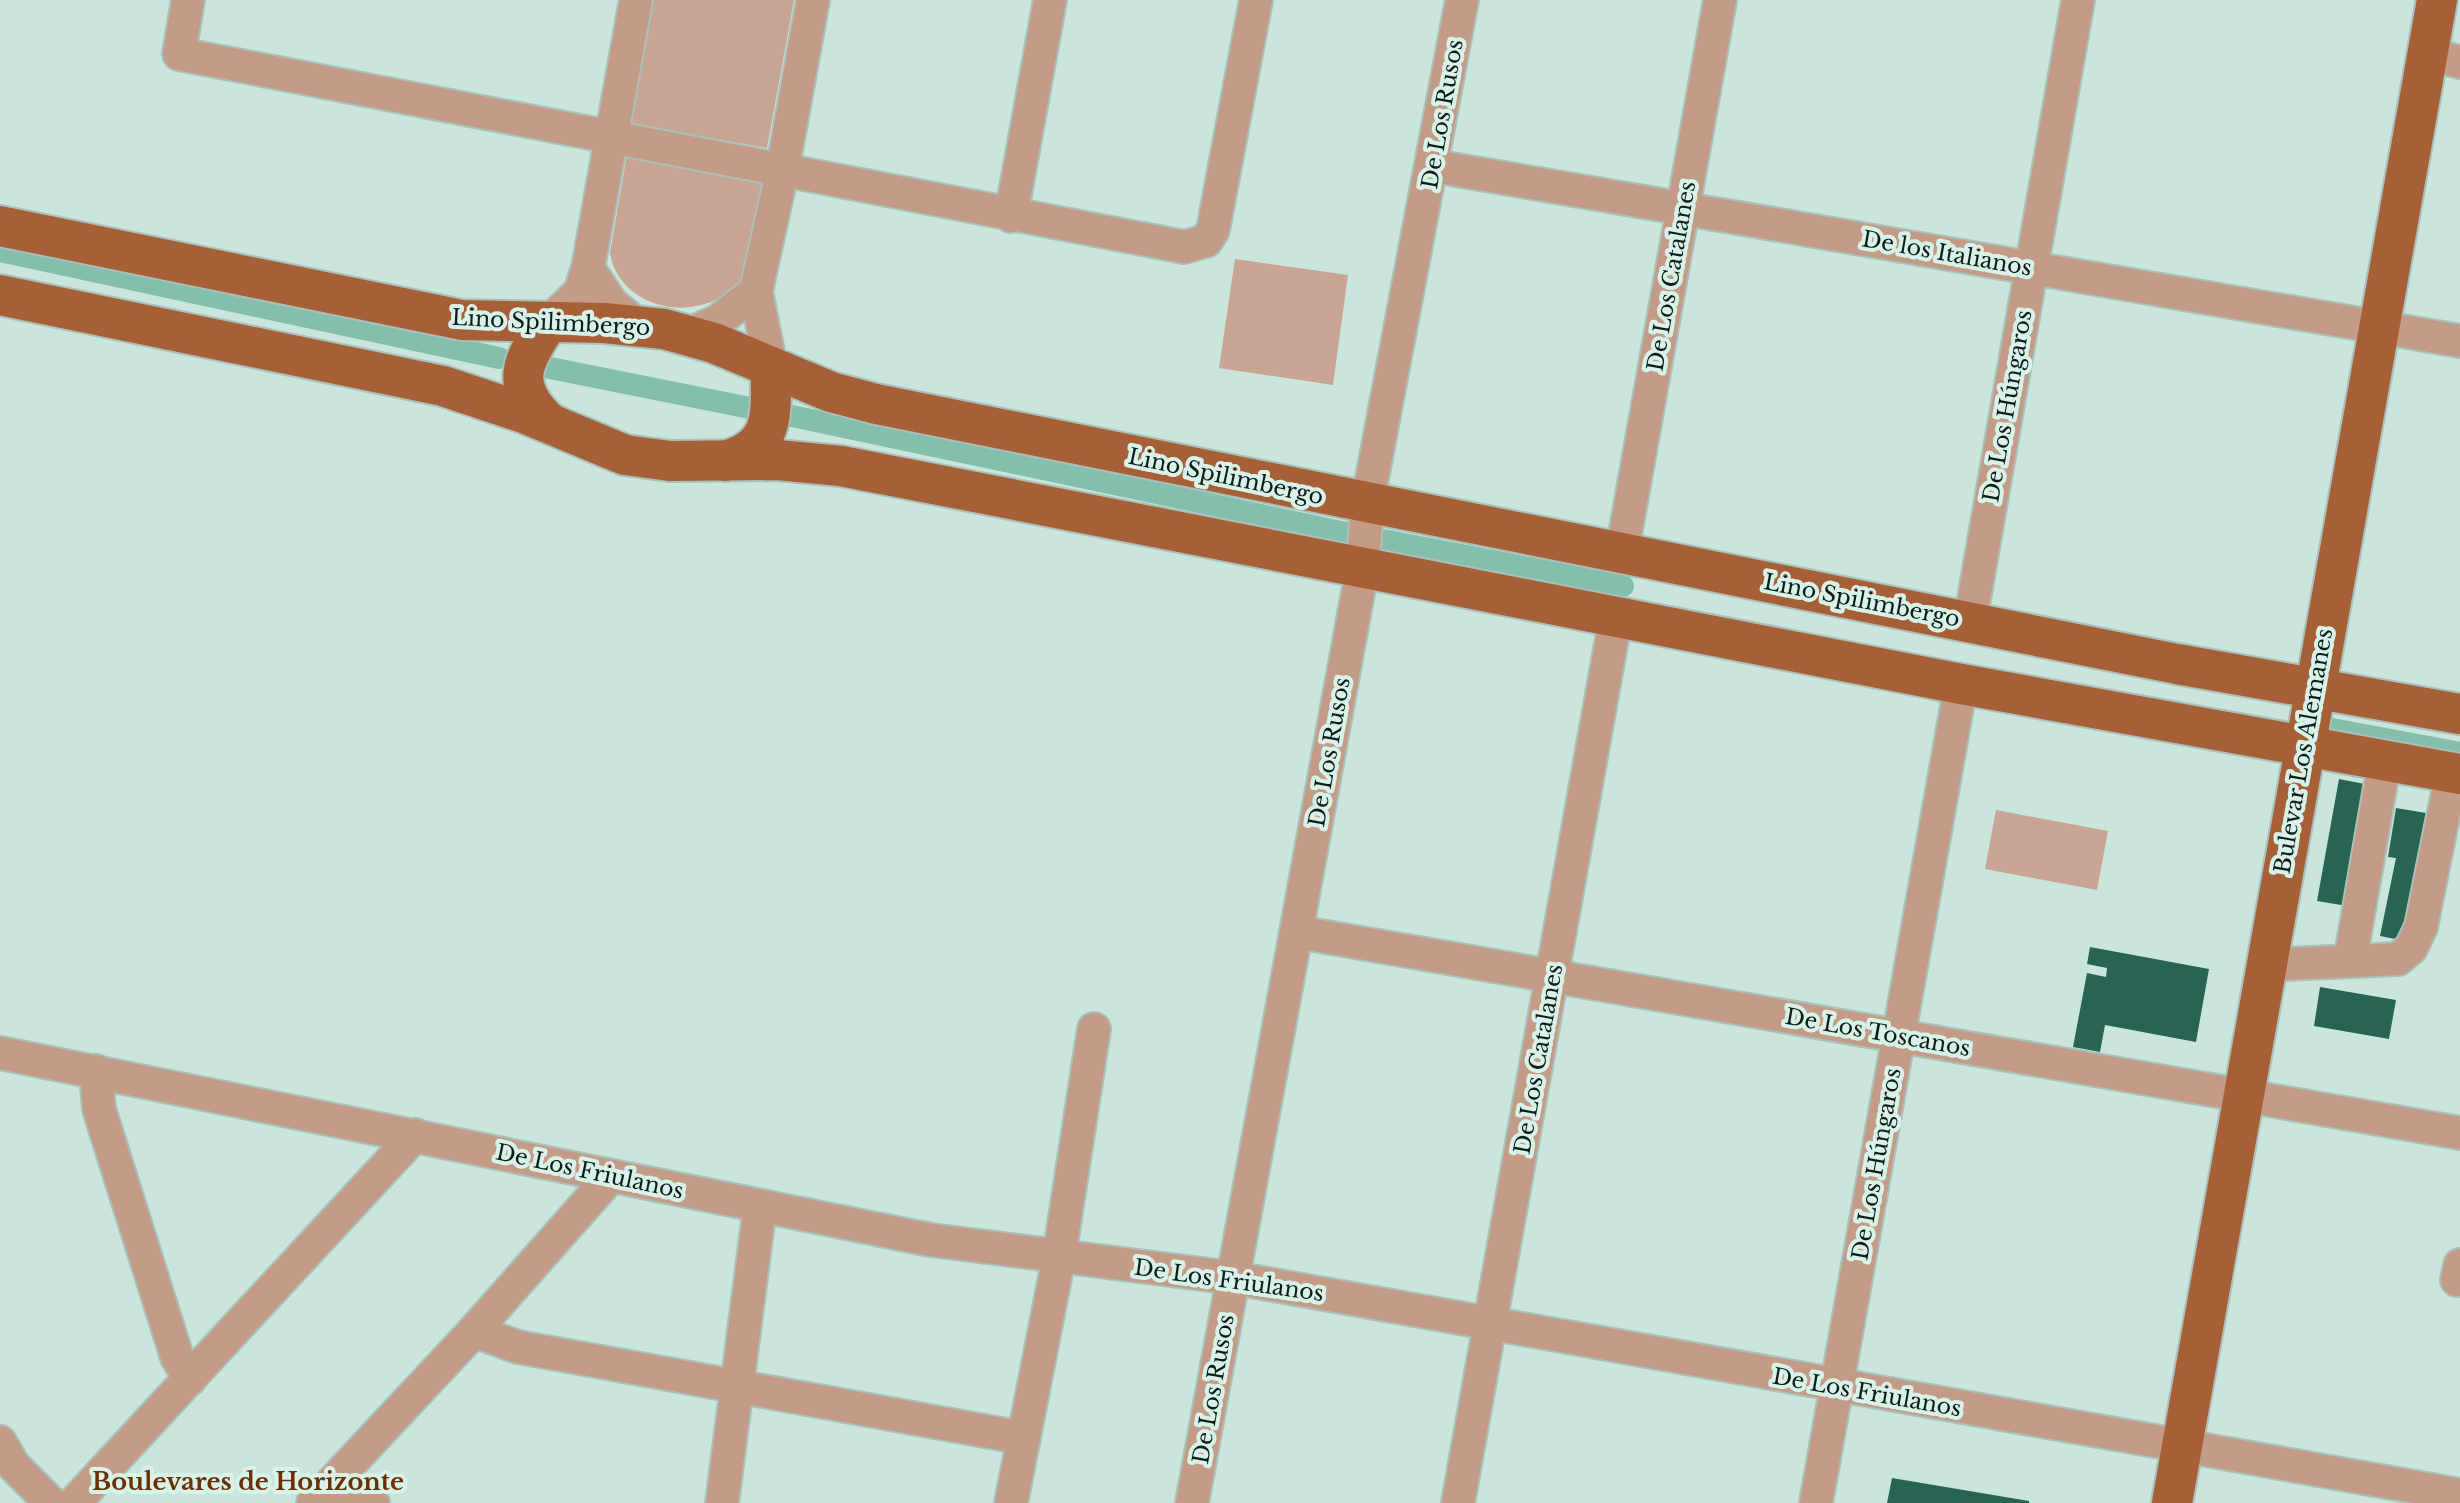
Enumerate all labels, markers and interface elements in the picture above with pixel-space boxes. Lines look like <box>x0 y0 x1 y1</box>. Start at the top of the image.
street label: De Los Rusos <box>1416 37 1469 191</box>
street label: De Los Catalanes <box>1641 179 1701 373</box>
street label: De los Italianos <box>1860 225 2034 282</box>
street label: Lino Spilimbergo <box>451 304 651 341</box>
street label: De Los Húngaros <box>1977 308 2038 504</box>
street label: Lino Spilimbergo <box>1126 443 1326 510</box>
street label: Lino Spilimbergo <box>1762 568 1962 633</box>
street label: Bulevar Los Alemanes <box>2269 626 2338 876</box>
street label: De Los Rusos <box>1303 675 1356 829</box>
street label: De Los Catalanes <box>1508 962 1568 1156</box>
street label: De Los Toscanos <box>1783 1003 1973 1062</box>
street label: De Los Húngaros <box>1846 1066 1907 1262</box>
street label: De Los Friulanos <box>494 1138 686 1205</box>
street label: De Los Friulanos <box>1132 1254 1325 1307</box>
street label: De Los Rusos <box>1187 1312 1240 1466</box>
street label: De Los Friulanos <box>1770 1363 1963 1422</box>
district label: Boulevares de Horizonte <box>92 1467 404 1496</box>

